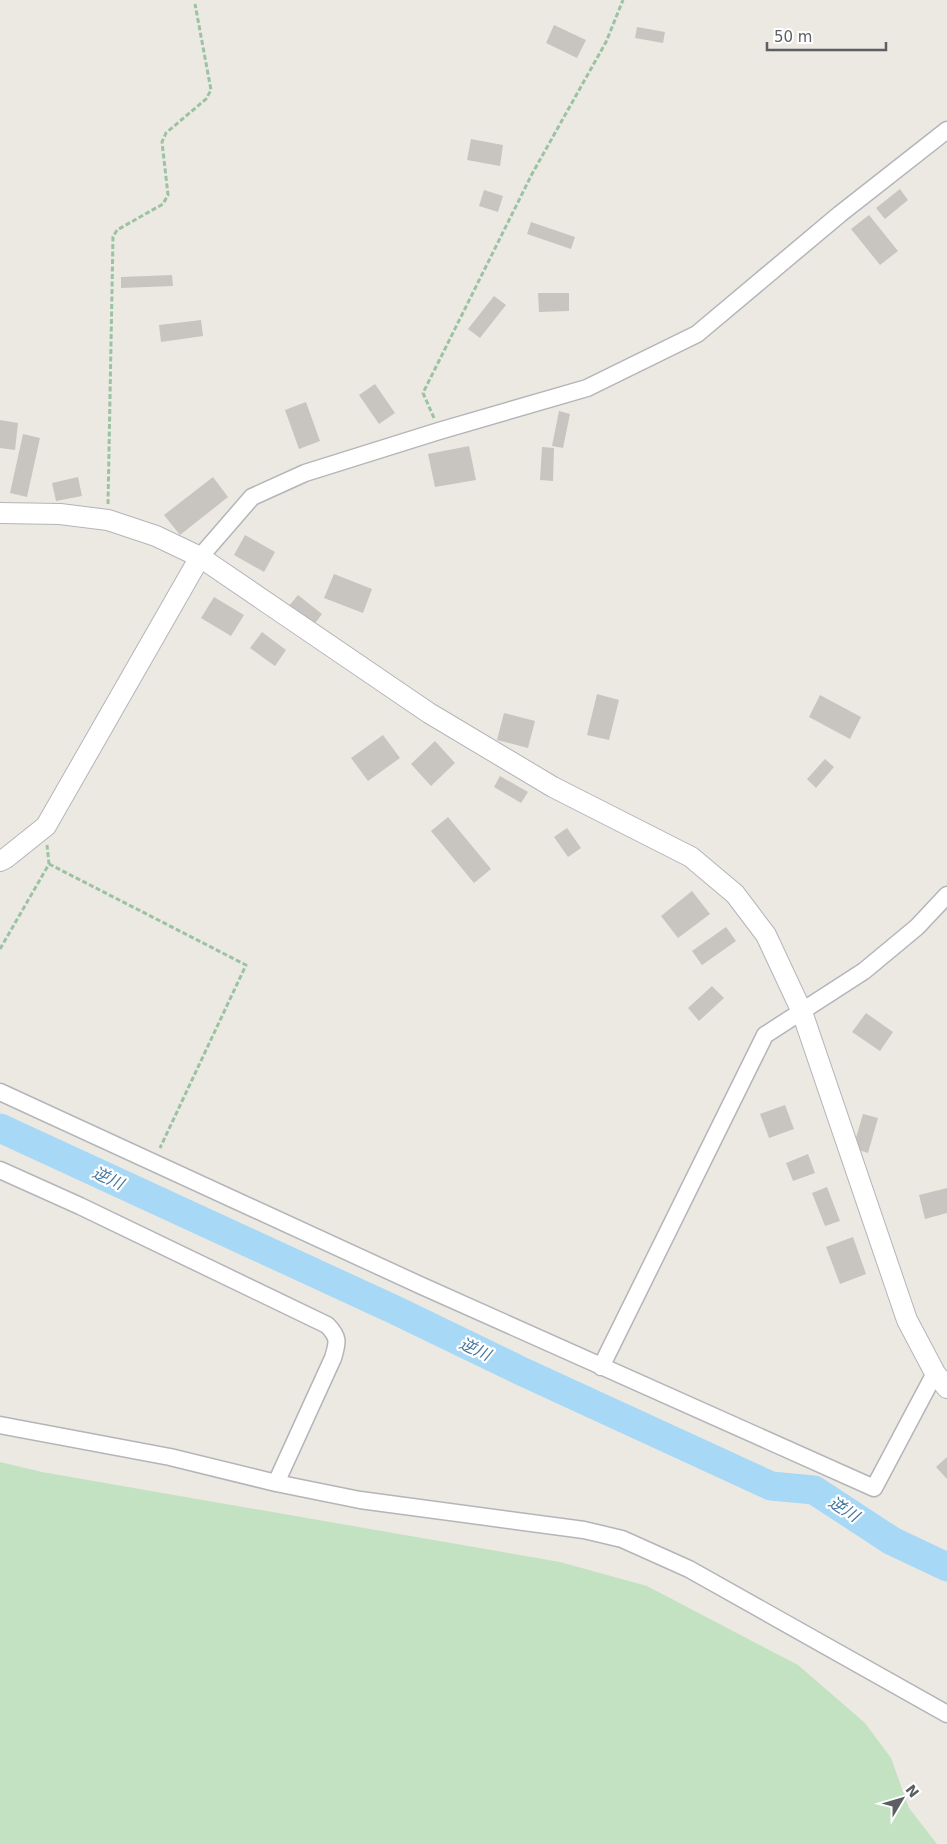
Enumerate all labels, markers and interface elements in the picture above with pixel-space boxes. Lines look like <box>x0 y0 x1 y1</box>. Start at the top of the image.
scale bar <box>767 20 886 52</box>
text: 50 m <box>774 28 812 46</box>
water label: 逆川 <box>89 1163 128 1194</box>
water label: 逆川 <box>456 1334 495 1365</box>
water label: 逆川 <box>825 1492 864 1527</box>
north arrow <box>877 1774 927 1824</box>
text: N <box>902 1781 922 1801</box>

